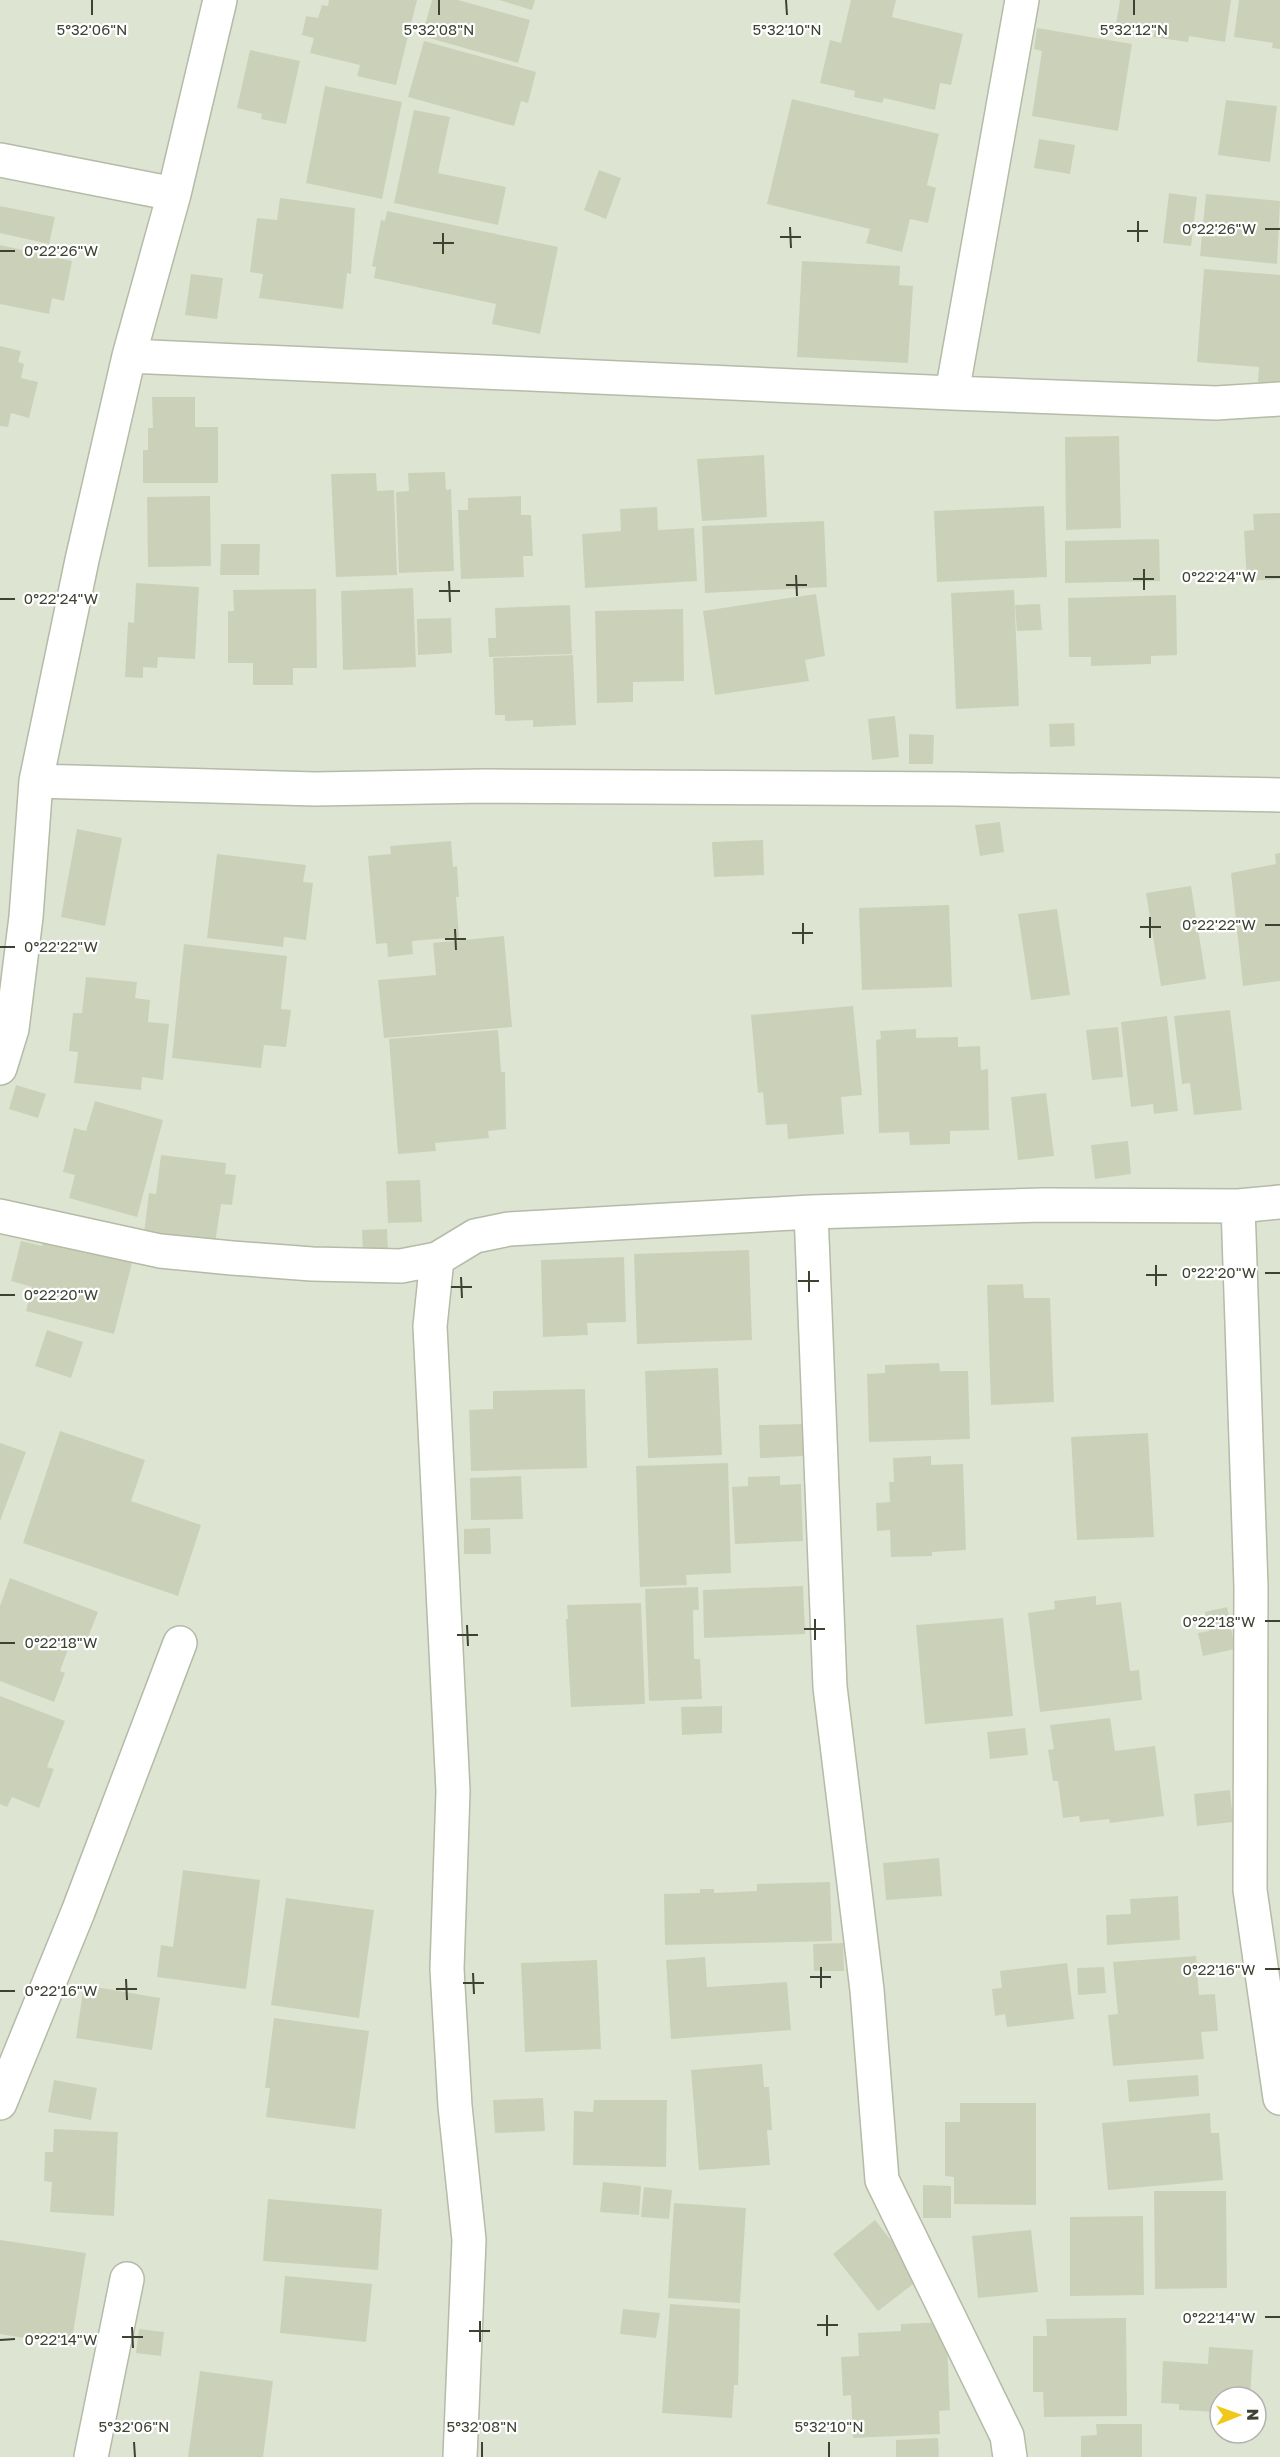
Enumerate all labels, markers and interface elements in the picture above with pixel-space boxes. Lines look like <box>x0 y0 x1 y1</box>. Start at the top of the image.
text: 5°32'06"N <box>57 20 127 38</box>
text: 5°32'08"N <box>403 20 475 38</box>
text: 5°32'10"N <box>752 20 822 38</box>
text: 5°32'12"N <box>1100 20 1168 38</box>
text: 0°22'26"W <box>1182 219 1256 237</box>
text: 0°22'26"W <box>24 241 98 259</box>
text: 0°22'24"W <box>1182 567 1256 585</box>
text: 0°22'24"W <box>24 589 98 607</box>
text: 0°22'22"W <box>1182 915 1256 933</box>
text: 0°22'22"W <box>24 937 98 955</box>
text: 0°22'20"W <box>1182 1263 1256 1281</box>
text: 0°22'20"W <box>24 1285 98 1303</box>
text: 0°22'18"W <box>1183 1612 1255 1630</box>
text: 0°22'18"W <box>25 1633 97 1651</box>
text: 0°22'16"W <box>1183 1960 1255 1978</box>
text: 0°22'16"W <box>25 1981 97 1999</box>
text: 0°22'14"W <box>1183 2308 1255 2326</box>
text: 0°22'14"W <box>25 2330 97 2348</box>
north arrow <box>1208 2385 1268 2445</box>
text: N <box>1243 2408 1263 2421</box>
text: 5°32'06"N <box>99 2417 169 2435</box>
text: 5°32'08"N <box>446 2417 518 2435</box>
text: 5°32'10"N <box>794 2417 864 2435</box>

